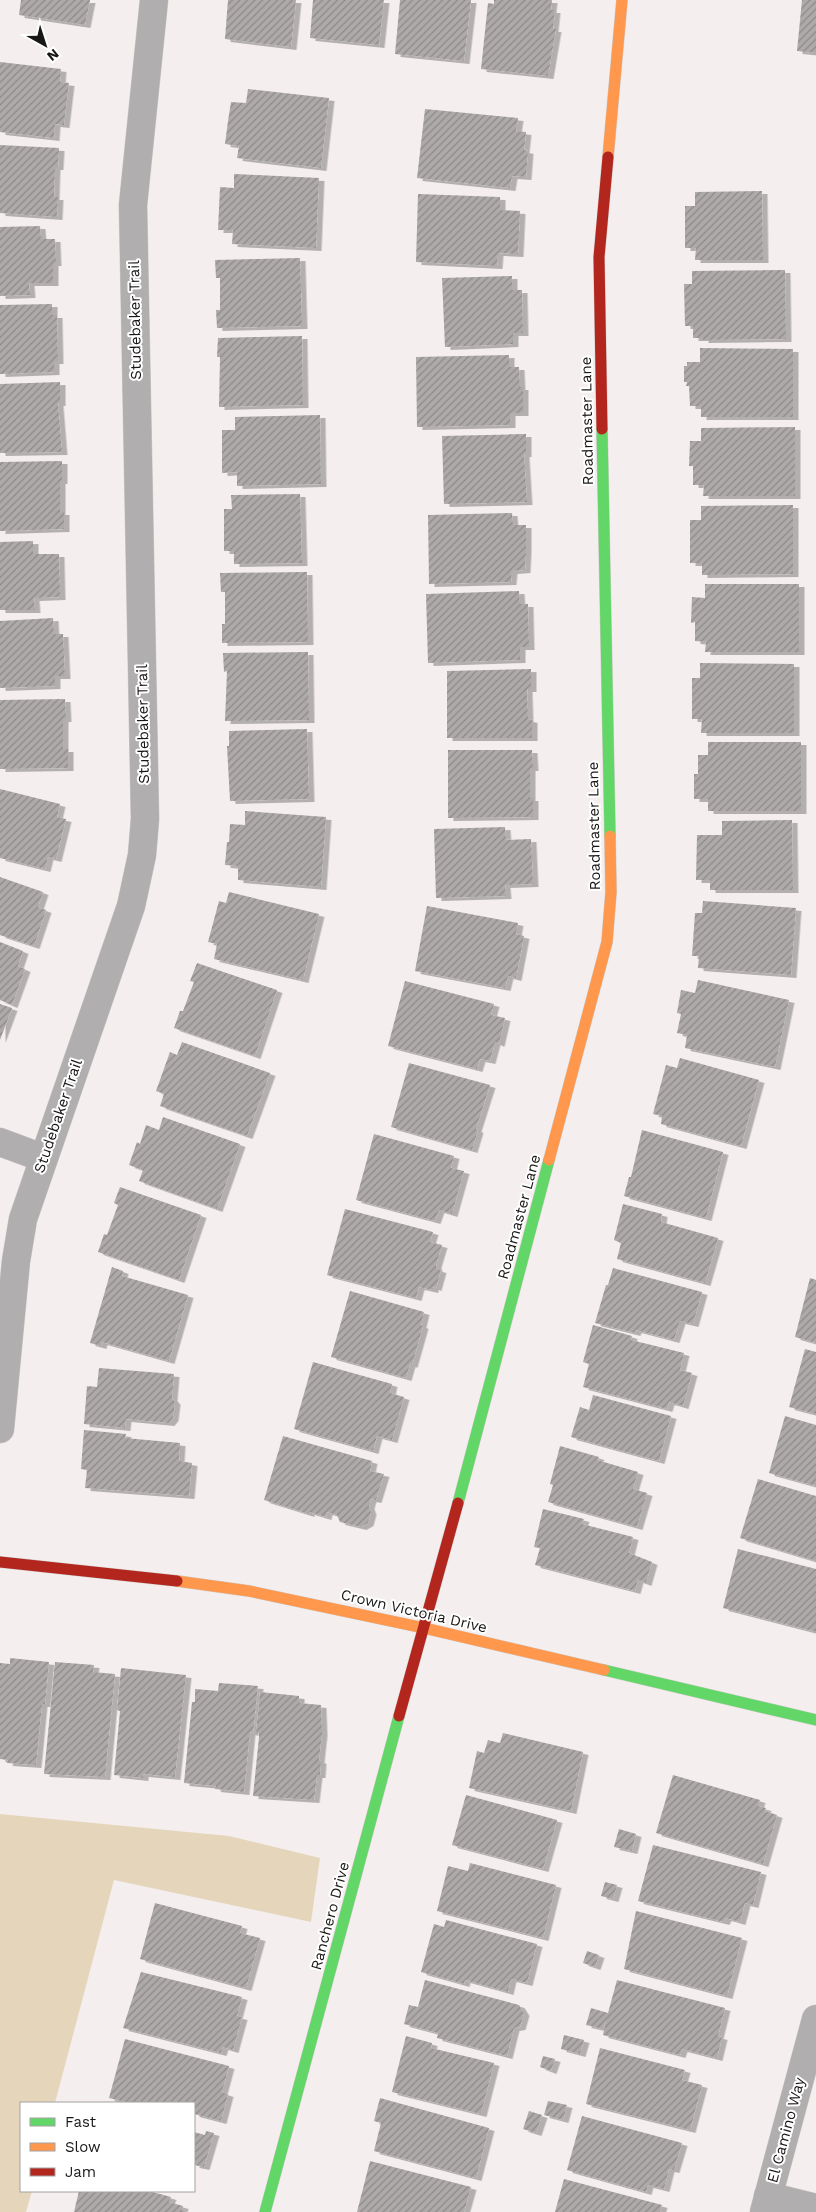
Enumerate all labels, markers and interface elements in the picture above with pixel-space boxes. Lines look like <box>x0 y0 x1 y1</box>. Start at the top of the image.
north arrow <box>20 20 70 70</box>
text: N <box>44 46 62 65</box>
street label: Studebaker Trail <box>125 260 145 380</box>
street label: Roadmaster Lane <box>577 357 597 485</box>
street label: Studebaker Trail <box>133 664 153 784</box>
street label: Roadmaster Lane <box>584 762 604 890</box>
street label: Studebaker Trail <box>30 1056 86 1175</box>
street label: Roadmaster Lane <box>494 1153 544 1281</box>
street label: Crown Victoria Drive <box>339 1585 489 1637</box>
street label: Ranchero Drive <box>307 1860 353 1972</box>
street label: El Camino Way <box>763 2075 809 2185</box>
legend <box>20 2102 195 2192</box>
text: Fast <box>65 2113 97 2131</box>
text: Slow <box>65 2138 101 2156</box>
text: Jam <box>65 2163 96 2181</box>

